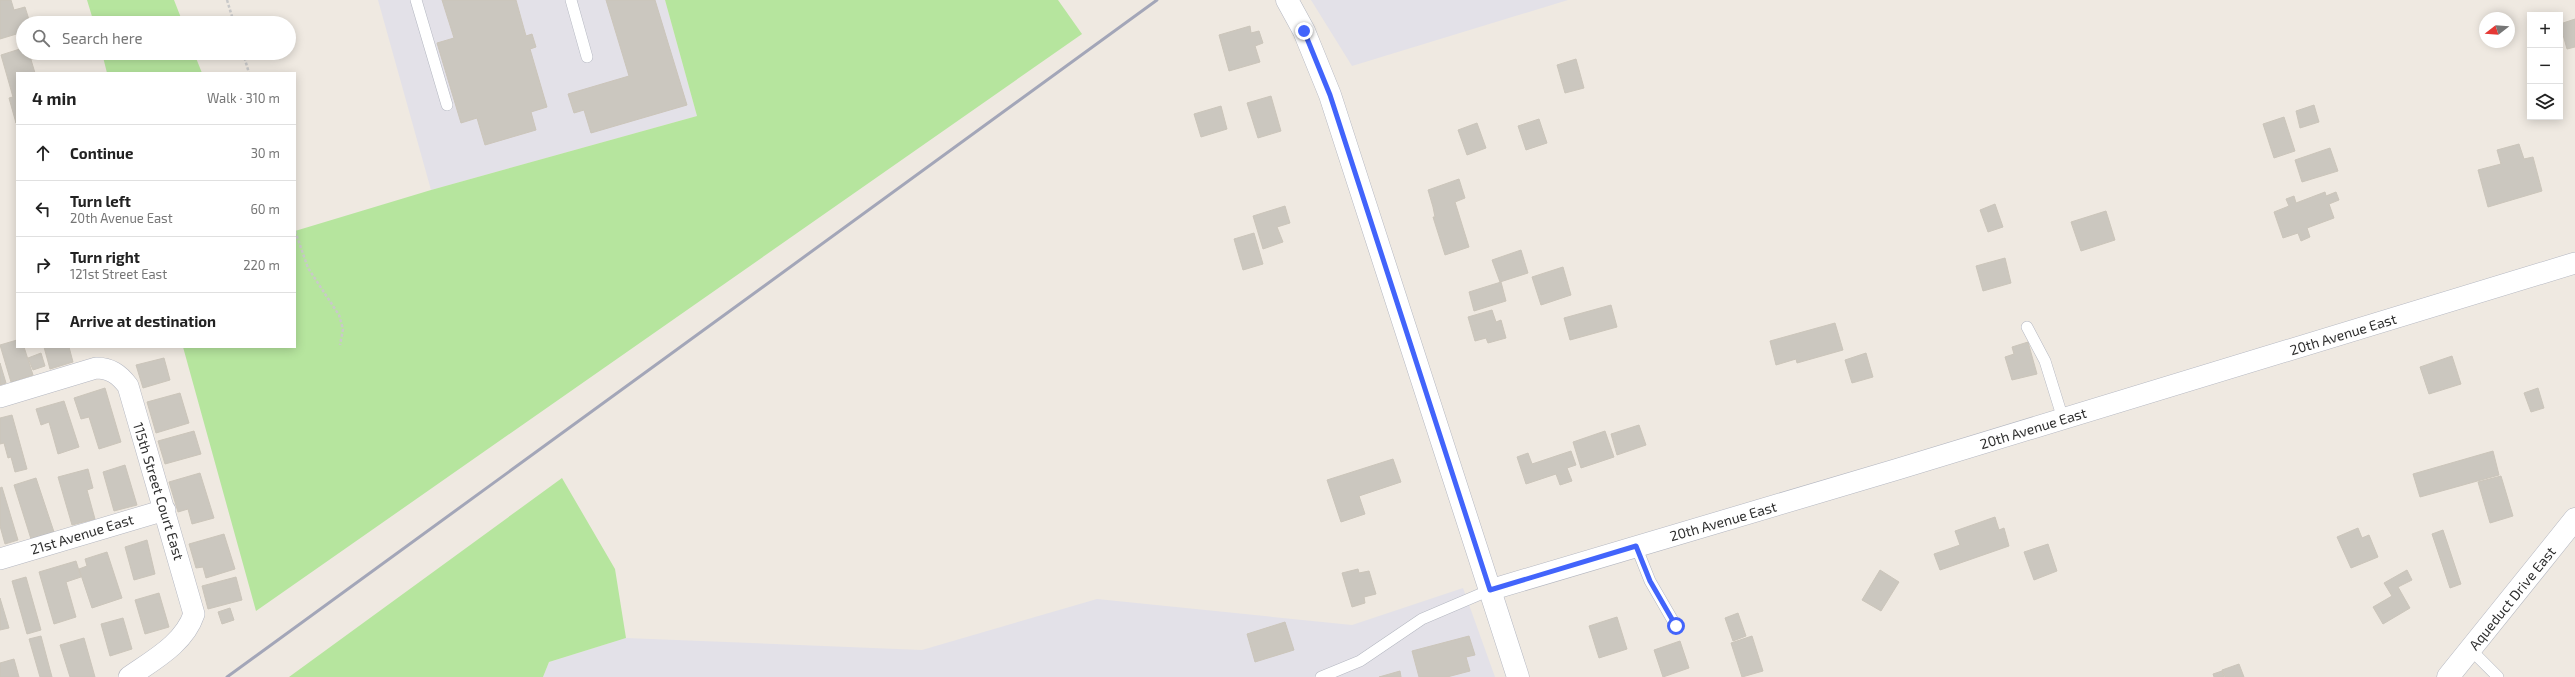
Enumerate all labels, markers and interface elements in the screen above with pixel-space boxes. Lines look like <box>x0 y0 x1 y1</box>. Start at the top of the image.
north arrow <box>2479 12 2515 48</box>
map controls <box>2527 12 2563 120</box>
button: + <box>2527 12 2563 48</box>
search box <box>16 16 296 60</box>
route end <box>1295 22 1313 40</box>
icon: search <box>30 27 52 49</box>
text: Search here <box>62 29 143 47</box>
button: − <box>2527 48 2563 84</box>
button: layers <box>2527 84 2563 120</box>
text: 4 min <box>32 88 76 108</box>
text: Walk · 310 m <box>207 90 280 106</box>
icon: ahead <box>32 142 54 164</box>
text: Continue <box>70 144 133 162</box>
text: 30 m <box>251 145 280 161</box>
text: Turn left <box>70 192 131 210</box>
icon: left <box>32 198 54 220</box>
text: 60 m <box>250 201 280 217</box>
text: 20th Avenue East <box>70 210 173 226</box>
text: Turn right <box>70 248 140 266</box>
icon: right <box>32 254 54 276</box>
text: 220 m <box>243 257 280 273</box>
text: 121st Street East <box>70 266 167 282</box>
icon: arrive <box>32 310 54 332</box>
street label: 20th Avenue East <box>2288 310 2398 358</box>
text: Arrive at destination <box>70 312 216 330</box>
street label: 20th Avenue East <box>1978 404 2088 452</box>
street label: 115th Street Court East <box>130 420 188 562</box>
street label: 20th Avenue East <box>1668 498 1778 544</box>
street label: 21st Avenue East <box>29 510 135 558</box>
street label: Aqueduct Drive East <box>2465 543 2559 653</box>
route start <box>1667 617 1685 635</box>

